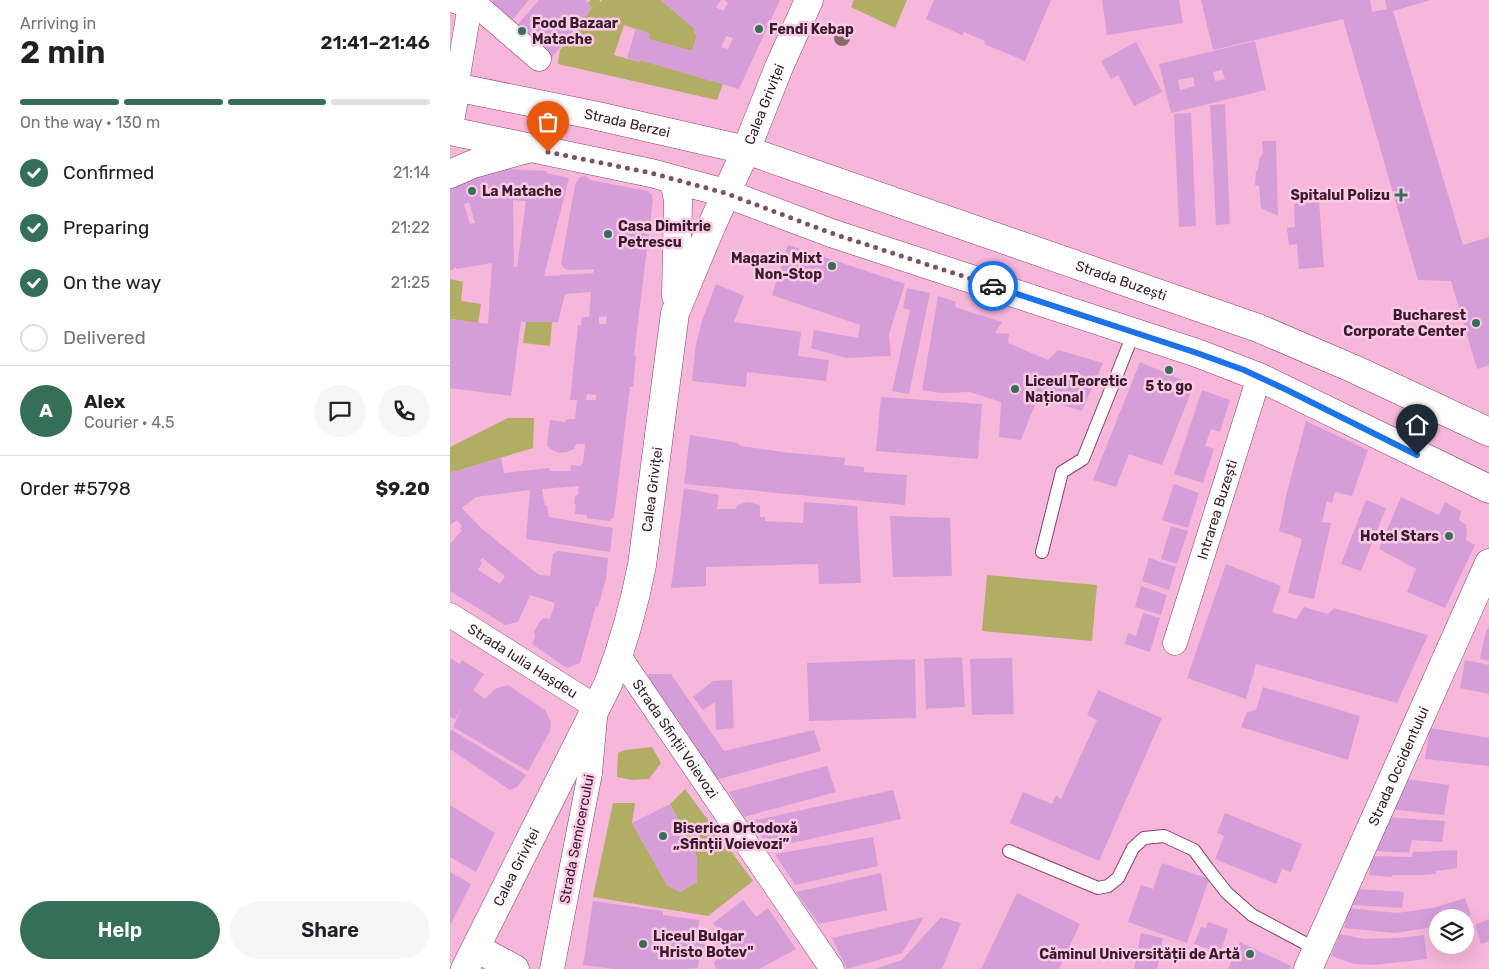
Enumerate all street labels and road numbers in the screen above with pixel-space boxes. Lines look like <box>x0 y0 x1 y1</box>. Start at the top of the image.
street label: Calea Griviței <box>740 61 788 147</box>
street label: Strada Berzei <box>583 105 672 141</box>
street label: Strada Buzești <box>1073 257 1169 304</box>
street label: Calea Griviței <box>638 446 666 533</box>
street label: Intrarea Buzești <box>1193 458 1241 561</box>
street label: Strada Iulia Hașdeu <box>465 620 581 702</box>
street label: Strada Sfinții Voievozi <box>629 676 722 801</box>
street label: Strada Occidentului <box>1364 704 1432 828</box>
street label: Strada Semicercului <box>556 773 598 905</box>
street label: Calea Griviței <box>489 825 543 909</box>

